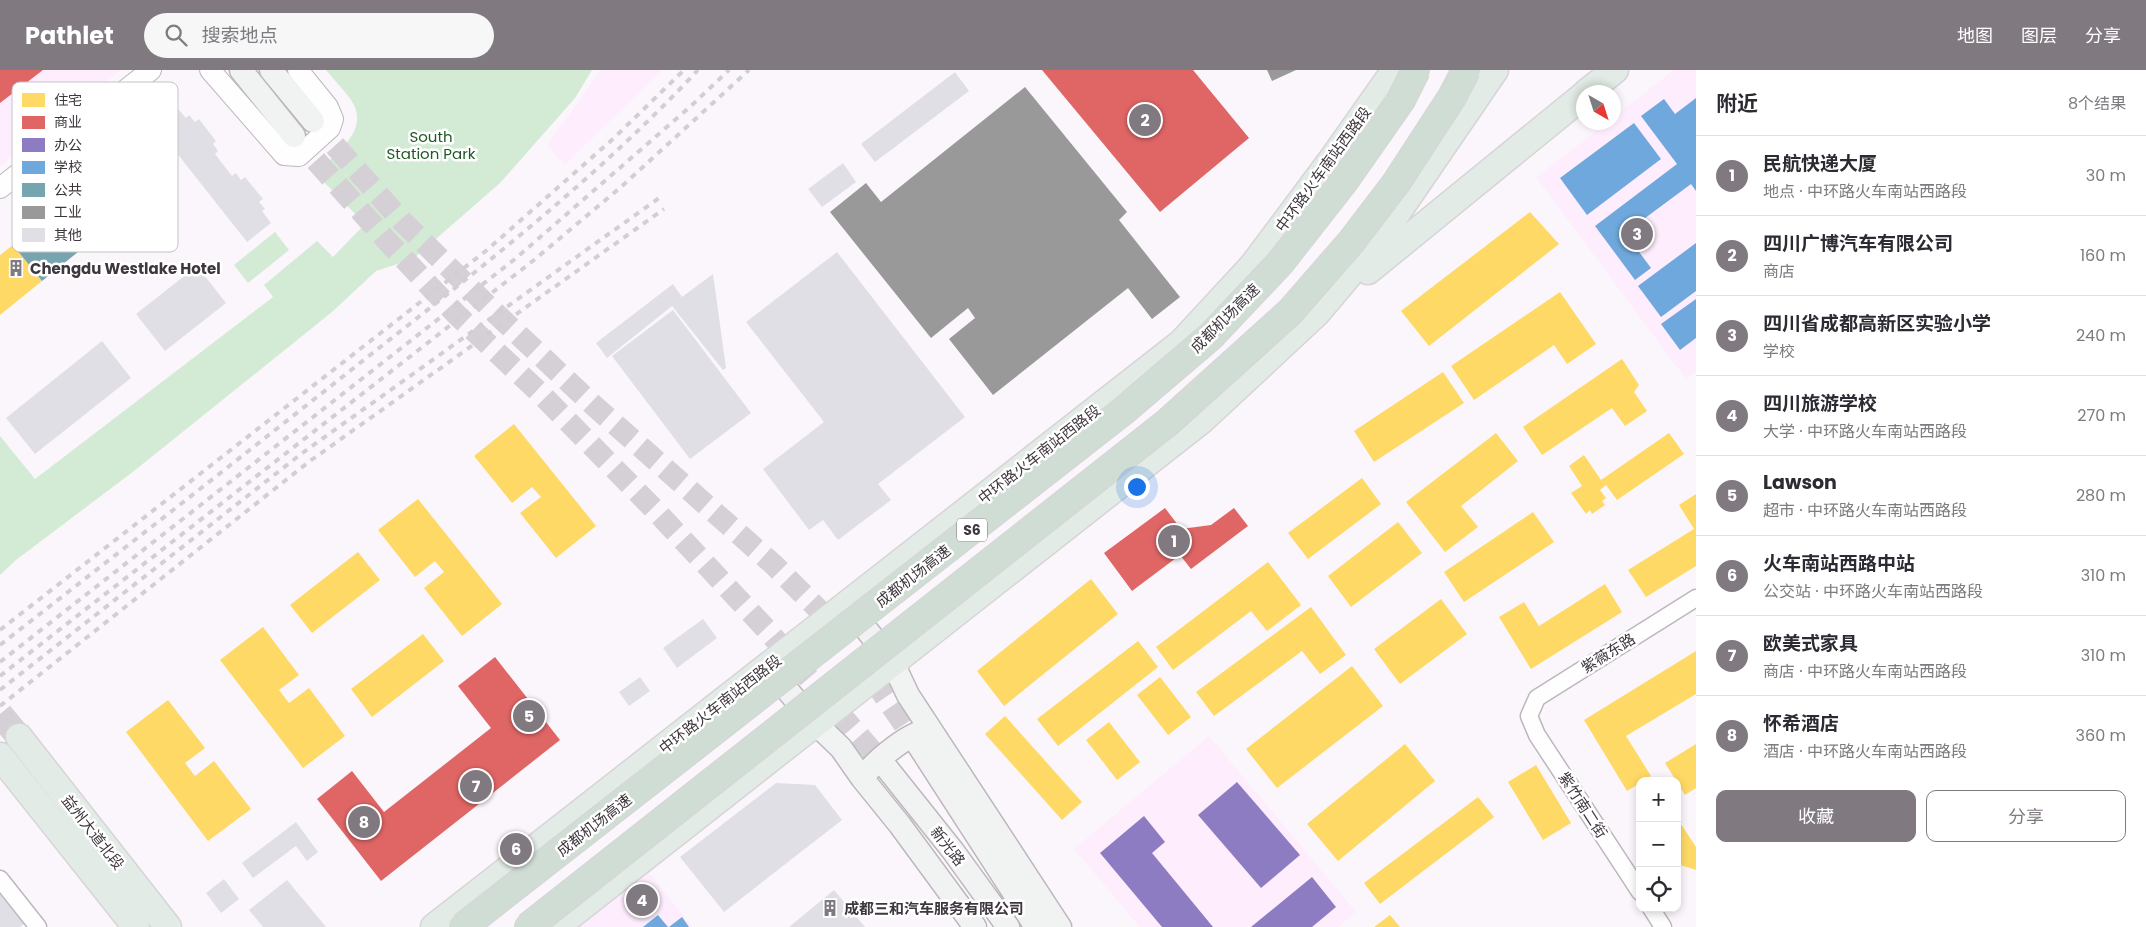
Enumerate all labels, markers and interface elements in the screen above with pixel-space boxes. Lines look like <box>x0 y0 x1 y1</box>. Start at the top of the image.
search box <box>144 13 494 58</box>
text: Pathlet <box>25 19 114 52</box>
icon: search <box>162 21 190 49</box>
text: 搜索地点 <box>202 22 278 49</box>
text: 地图 <box>1957 23 1993 48</box>
text: 图层 <box>2021 23 2057 48</box>
text: 分享 <box>2085 23 2121 48</box>
legend <box>12 82 178 252</box>
north arrow <box>1576 85 1621 130</box>
text: 附近 <box>1716 89 1758 118</box>
text: 住宅 <box>54 90 82 110</box>
text: 8个结果 <box>2068 92 2126 115</box>
pin: 2 <box>1129 101 1161 139</box>
street label: 中环路火车南站西路段 <box>1270 102 1376 236</box>
text: 商业 <box>54 112 82 132</box>
park label: South Station Park <box>387 126 476 164</box>
text: 办公 <box>54 135 82 155</box>
text: 民航快递大厦 <box>1763 150 1877 177</box>
text: 学校 <box>54 157 82 177</box>
text: 1 <box>1729 164 1735 187</box>
text: 30 m <box>2086 164 2126 187</box>
text: 公共 <box>54 180 82 200</box>
text: 地点 · 中环路火车南站西路段 <box>1763 180 1967 203</box>
text: 工业 <box>54 202 82 222</box>
pin: 3 <box>1621 215 1653 253</box>
text: 其他 <box>54 225 82 245</box>
text: 四川广博汽车有限公司 <box>1763 230 1953 257</box>
text: 2 <box>1727 244 1737 267</box>
text: 160 m <box>2080 244 2126 267</box>
building icon: Chengdu Westlake Hotel <box>6 258 26 278</box>
place label: Chengdu Westlake Hotel <box>30 258 221 279</box>
text: 商店 <box>1763 260 1795 283</box>
street label: 成都机场高速 <box>1186 279 1264 357</box>
text: 四川省成都高新区实验小学 <box>1763 310 1991 337</box>
text: 3 <box>1727 324 1737 347</box>
text: 240 m <box>2076 324 2126 347</box>
text: 学校 <box>1763 340 1795 363</box>
text: 四川旅游学校 <box>1763 390 1877 417</box>
street label: 中环路火车南站西路段 <box>973 400 1105 508</box>
text: 4 <box>1727 404 1737 427</box>
text: 270 m <box>2077 404 2126 427</box>
text: 大学 · 中环路火车南站西路段 <box>1763 420 1967 443</box>
text: Lawson <box>1763 469 1837 496</box>
your location <box>1124 474 1150 500</box>
text: 5 <box>1727 484 1737 507</box>
text: 280 m <box>2076 484 2126 507</box>
text: 超市 · 中环路火车南站西路段 <box>1763 499 1967 522</box>
road number: S6 <box>957 518 987 542</box>
pin: 1 <box>1158 522 1190 560</box>
street label: 成都机场高速 <box>871 540 955 612</box>
text: 火车南站西路中站 <box>1763 550 1915 577</box>
text: 6 <box>1727 564 1737 587</box>
text: 310 m <box>2081 564 2126 587</box>
text: 公交站 · 中环路火车南站西路段 <box>1763 580 1983 603</box>
street label: 紫薇东路 <box>1577 628 1639 678</box>
text: 欧美式家具 <box>1763 630 1858 657</box>
text: 7 <box>1728 644 1736 667</box>
text: 310 m <box>2081 644 2126 667</box>
street label: 中环路火车南站西路段 <box>654 650 786 758</box>
text: 商店 · 中环路火车南站西路段 <box>1763 660 1967 683</box>
pin: 5 <box>513 697 545 735</box>
text: 怀希酒店 <box>1763 710 1839 737</box>
text: 8 <box>1727 724 1737 747</box>
text: 360 m <box>2076 724 2126 747</box>
text: 酒店 · 中环路火车南站西路段 <box>1763 740 1967 763</box>
pin: 7 <box>460 767 492 805</box>
street label: 紫竹南二街 <box>1554 768 1612 842</box>
map controls <box>1636 777 1681 912</box>
button: + <box>1636 777 1681 822</box>
street label: 成都机场高速 <box>552 789 636 861</box>
street label: 益州大道北段 <box>57 790 129 874</box>
button: 收藏 <box>1716 790 1916 842</box>
button: 分享 <box>1926 790 2126 842</box>
pin: 8 <box>348 803 380 841</box>
street label: 新光路 <box>926 822 970 870</box>
button: − <box>1636 822 1681 867</box>
pin: 6 <box>500 830 532 868</box>
button: locate <box>1636 867 1681 912</box>
pin: 4 <box>626 881 658 919</box>
building icon: 成都三和汽车服务有限公司 <box>820 898 840 918</box>
place label: 成都三和汽车服务有限公司 <box>844 898 1024 919</box>

